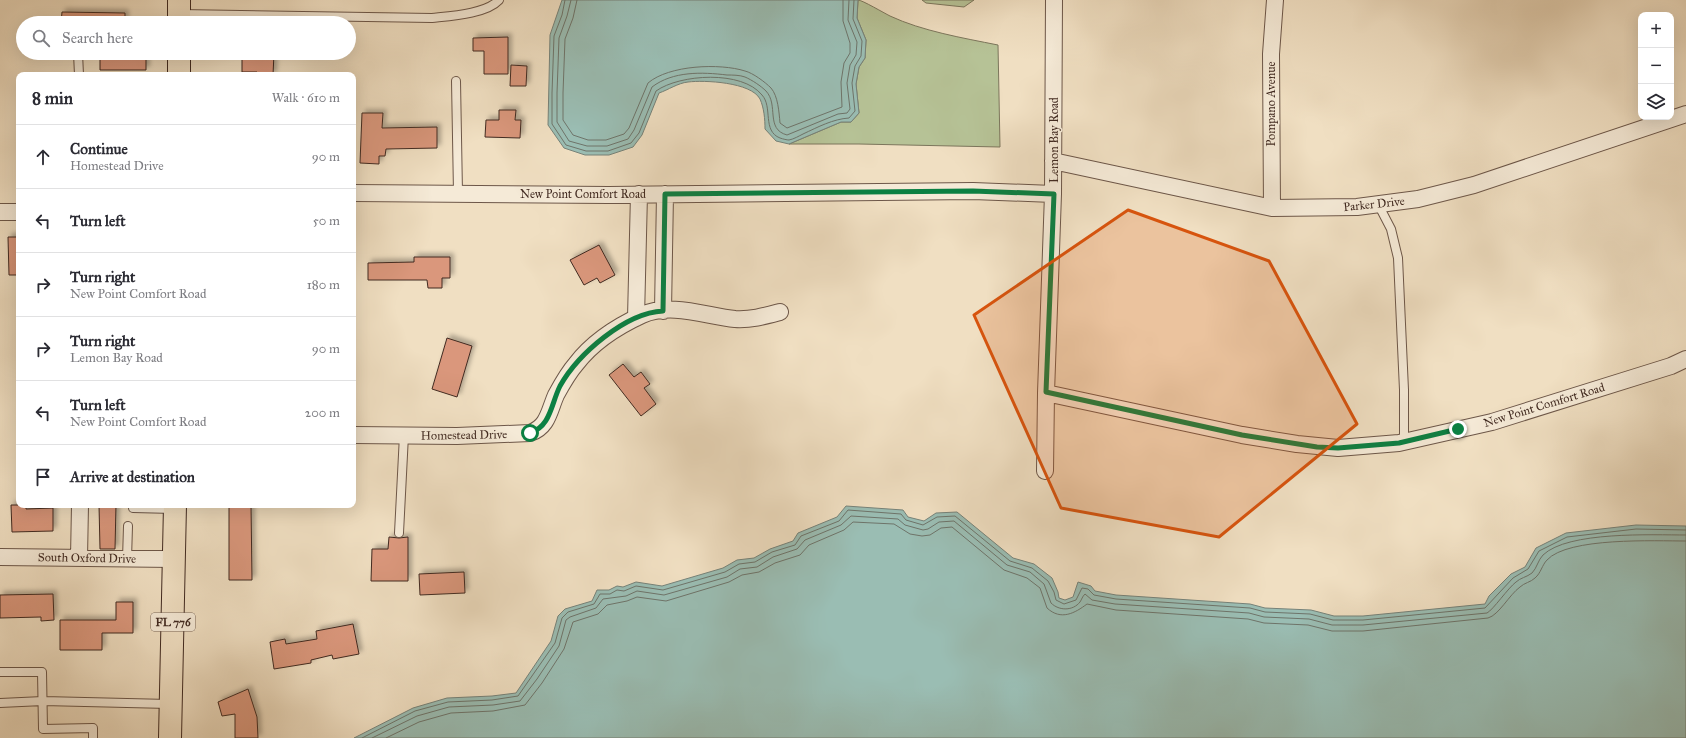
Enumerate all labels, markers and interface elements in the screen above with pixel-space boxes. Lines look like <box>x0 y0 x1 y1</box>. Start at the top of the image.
map controls <box>1638 12 1674 120</box>
button: + <box>1638 12 1674 48</box>
search box <box>16 16 356 60</box>
icon: search <box>30 27 52 49</box>
text: Search here <box>62 29 133 47</box>
button: − <box>1638 48 1674 84</box>
street label: Pompano Avenue <box>1264 61 1278 147</box>
button: layers <box>1638 84 1674 120</box>
text: 8 min <box>32 88 73 109</box>
text: Walk · 610 m <box>272 90 340 106</box>
street label: Lemon Bay Road <box>1047 97 1061 183</box>
text: Continue <box>70 140 128 158</box>
icon: ahead <box>32 146 54 168</box>
text: 90 m <box>312 149 340 165</box>
text: Homestead Drive <box>70 158 164 174</box>
street label: New Point Comfort Road <box>520 187 646 201</box>
street label: Parker Drive <box>1343 194 1405 214</box>
icon: left <box>32 210 54 232</box>
text: Turn left <box>70 212 126 230</box>
text: 50 m <box>313 213 340 229</box>
text: Turn right <box>70 268 135 286</box>
icon: right <box>32 274 54 296</box>
text: 180 m <box>307 277 340 293</box>
text: New Point Comfort Road <box>70 286 207 302</box>
text: Turn right <box>70 332 135 350</box>
icon: right <box>32 338 54 360</box>
text: 90 m <box>312 341 340 357</box>
text: Lemon Bay Road <box>70 350 163 366</box>
street label: New Point Comfort Road <box>1482 380 1606 430</box>
text: Turn left <box>70 396 126 414</box>
icon: left <box>32 402 54 424</box>
text: 200 m <box>305 405 340 421</box>
text: New Point Comfort Road <box>70 414 207 430</box>
route end <box>1449 420 1467 438</box>
route start <box>521 424 539 442</box>
street label: Homestead Drive <box>421 427 507 443</box>
icon: arrive <box>32 466 54 488</box>
text: Arrive at destination <box>70 468 195 486</box>
street label: South Oxford Drive <box>38 550 136 566</box>
road number: FL 776 <box>151 613 195 631</box>

